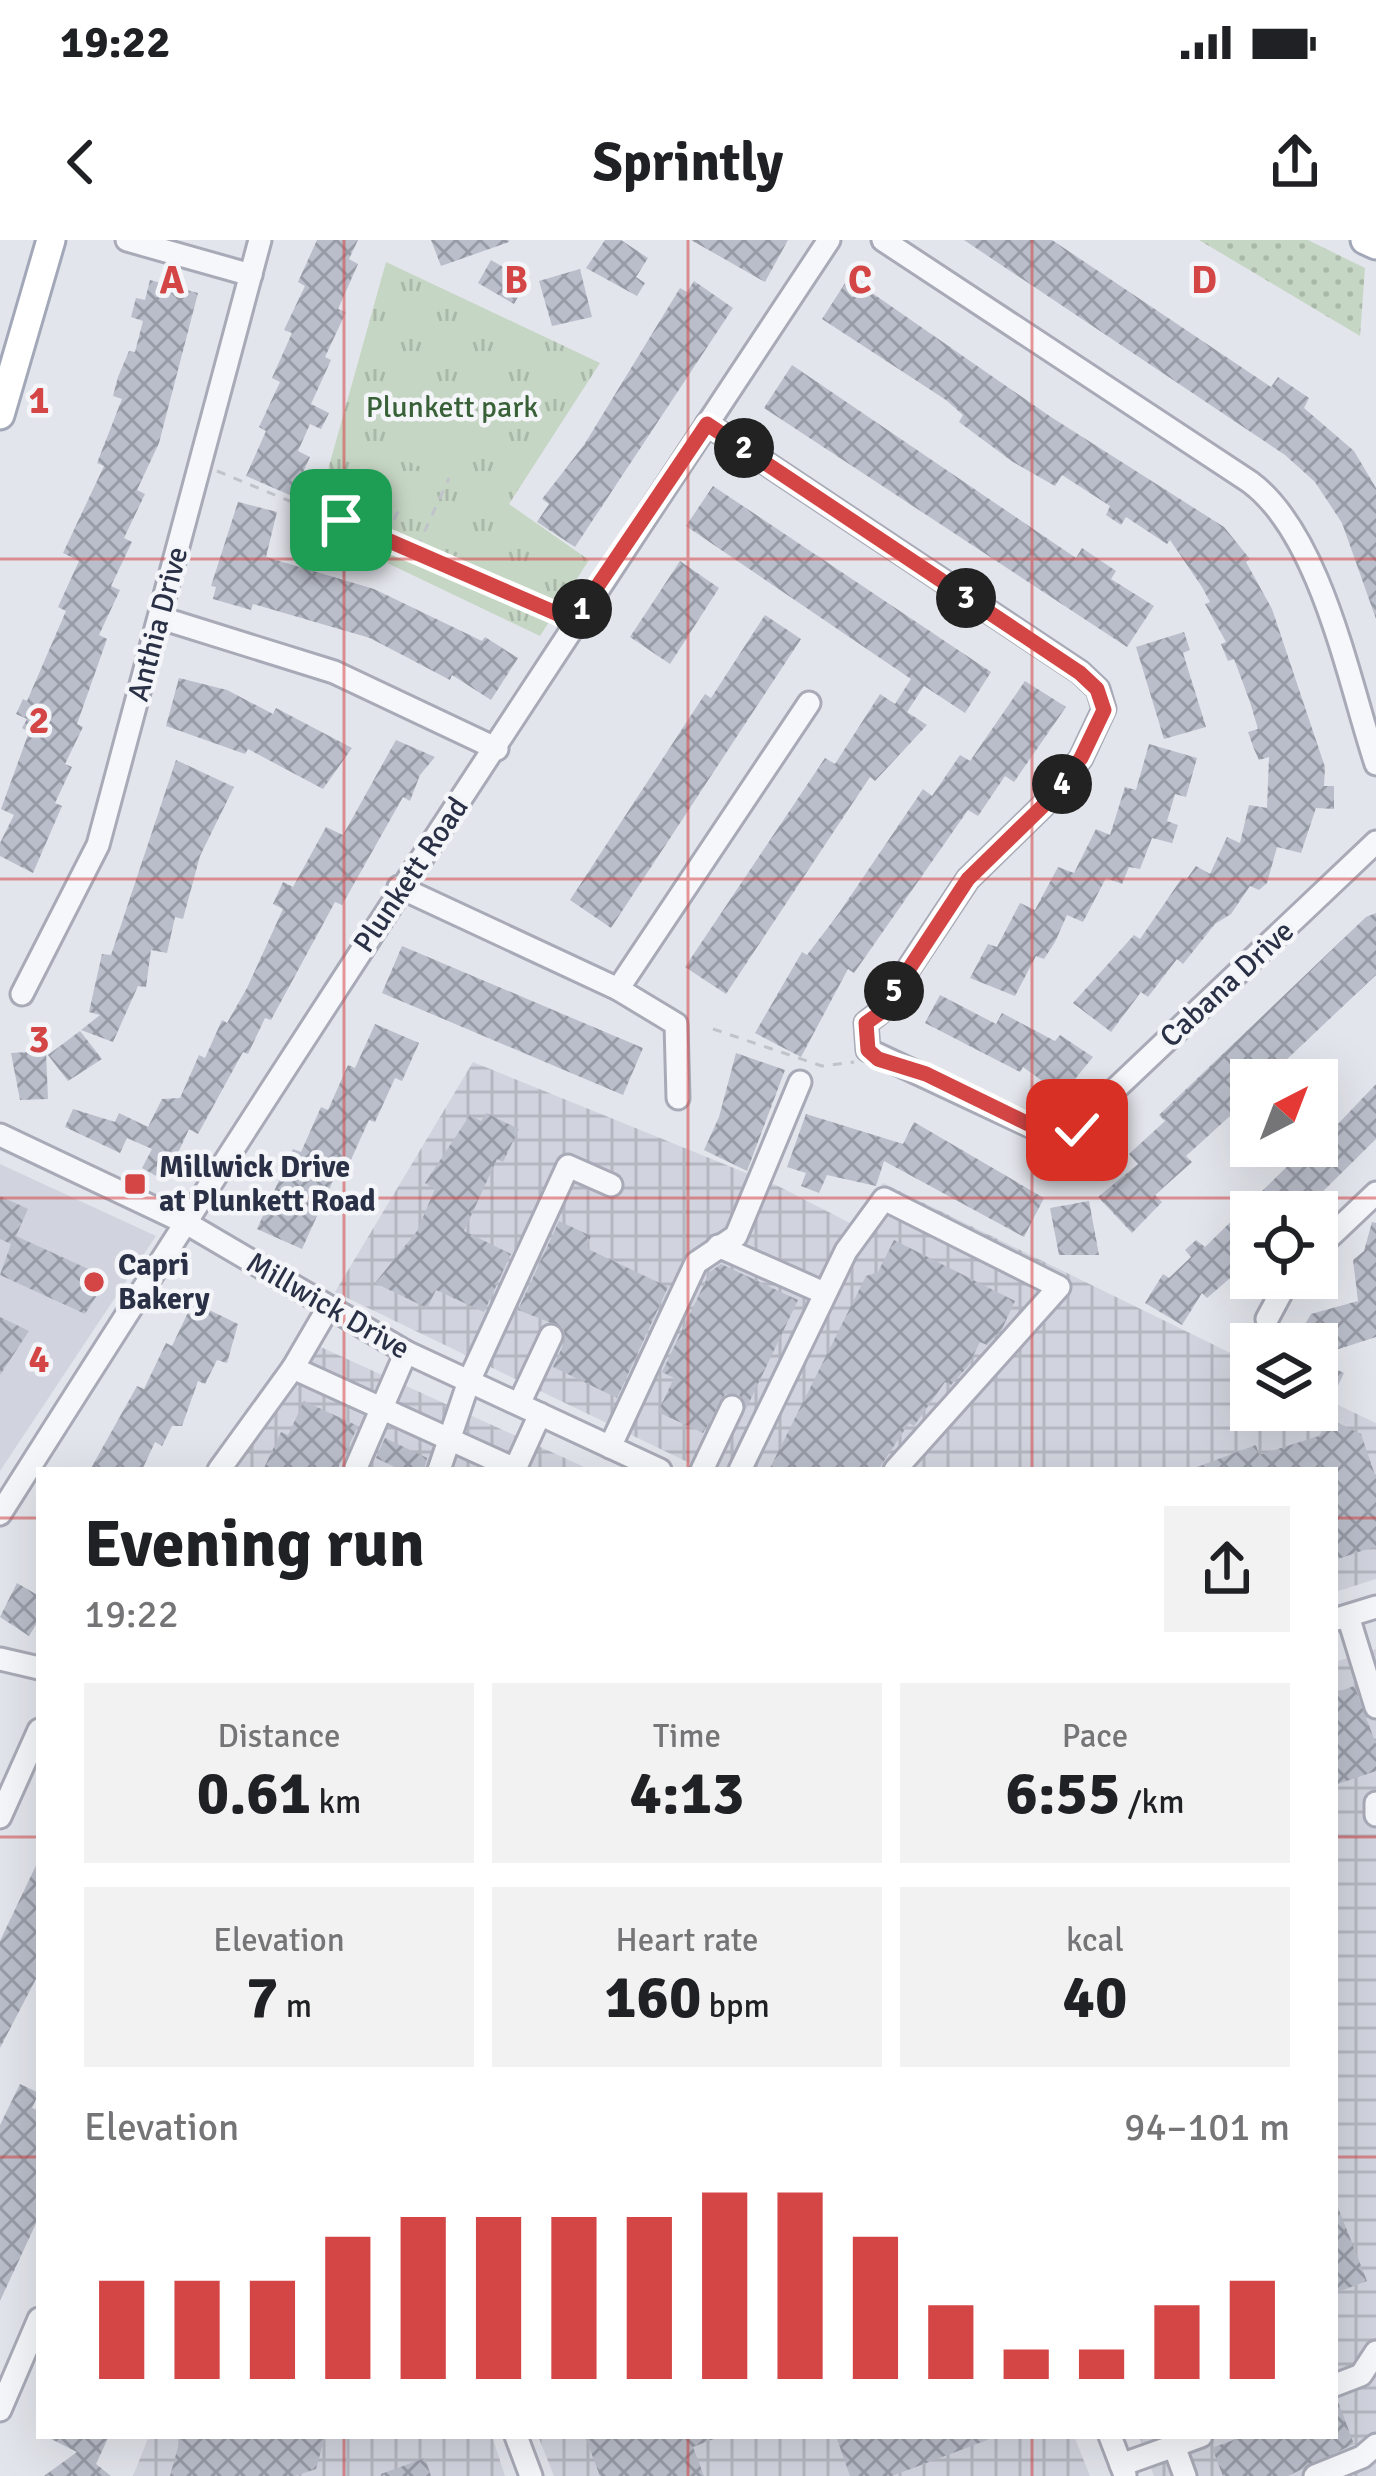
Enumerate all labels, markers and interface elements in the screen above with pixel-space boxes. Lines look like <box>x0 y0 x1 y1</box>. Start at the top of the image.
text: 19:22 <box>60 15 170 70</box>
icon: back <box>48 129 114 195</box>
text: Sprintly <box>593 129 783 196</box>
icon: share <box>1262 129 1328 195</box>
text: A <box>160 256 185 304</box>
text: B <box>504 256 528 304</box>
text: C <box>848 256 872 304</box>
text: D <box>1191 256 1217 304</box>
text: 1 <box>28 376 50 424</box>
park label: Plunkett park <box>366 389 538 426</box>
pin: 2 <box>714 418 774 478</box>
text: 2 <box>735 427 753 468</box>
pin <box>290 469 392 571</box>
icon: arrive <box>308 487 374 553</box>
street label: Anthia Drive <box>120 543 196 705</box>
pin: 3 <box>936 568 996 628</box>
text: 3 <box>957 577 975 618</box>
pin: 1 <box>552 579 612 639</box>
text: 1 <box>573 588 591 629</box>
text: 2 <box>28 696 50 744</box>
pin: 4 <box>1032 754 1092 814</box>
text: 4 <box>1053 763 1071 804</box>
street label: Plunkett Road <box>345 790 477 960</box>
street label: Cabana Drive <box>1152 913 1302 1055</box>
pin: 5 <box>864 961 924 1021</box>
text: 5 <box>885 970 903 1011</box>
text: 3 <box>28 1015 50 1063</box>
north arrow <box>1230 1059 1338 1167</box>
map controls <box>1230 1059 1338 1431</box>
pin <box>1026 1079 1128 1181</box>
icon: check <box>1044 1097 1110 1163</box>
place label: Millwick Drive at Plunkett Road <box>159 1149 376 1220</box>
marker: Millwick Drive at Plunkett Road <box>122 1171 148 1197</box>
button: locate <box>1230 1191 1338 1299</box>
street label: Millwick Drive <box>240 1244 416 1368</box>
place label: Capri Bakery <box>118 1247 210 1318</box>
marker: Capri Bakery <box>81 1269 107 1295</box>
button: layers <box>1230 1323 1338 1431</box>
text: 4 <box>28 1335 50 1383</box>
text: Evening run <box>84 1504 425 1585</box>
button: share <box>1164 1506 1290 1632</box>
text: 19:22 <box>84 1590 179 1638</box>
text: Distance <box>218 1716 340 1757</box>
text: Time <box>653 1716 721 1757</box>
text: Pace <box>1062 1716 1128 1757</box>
text: 0.61 <box>197 1757 311 1831</box>
text: 4:13 <box>630 1757 744 1831</box>
text: 6:55 <box>1006 1757 1120 1831</box>
text: km <box>311 1782 361 1823</box>
text: /km <box>1120 1782 1184 1823</box>
text: Elevation <box>213 1920 345 1961</box>
text: Heart rate <box>615 1920 759 1961</box>
text: kcal <box>1066 1920 1124 1961</box>
text: 7 <box>246 1961 278 2035</box>
text: 160 <box>604 1961 701 2035</box>
text: 40 <box>1063 1961 1127 2035</box>
text: m <box>278 1986 312 2027</box>
text: bpm <box>701 1986 770 2027</box>
text: Elevation <box>84 2103 239 2151</box>
text: 94–101 m <box>1124 2103 1290 2151</box>

